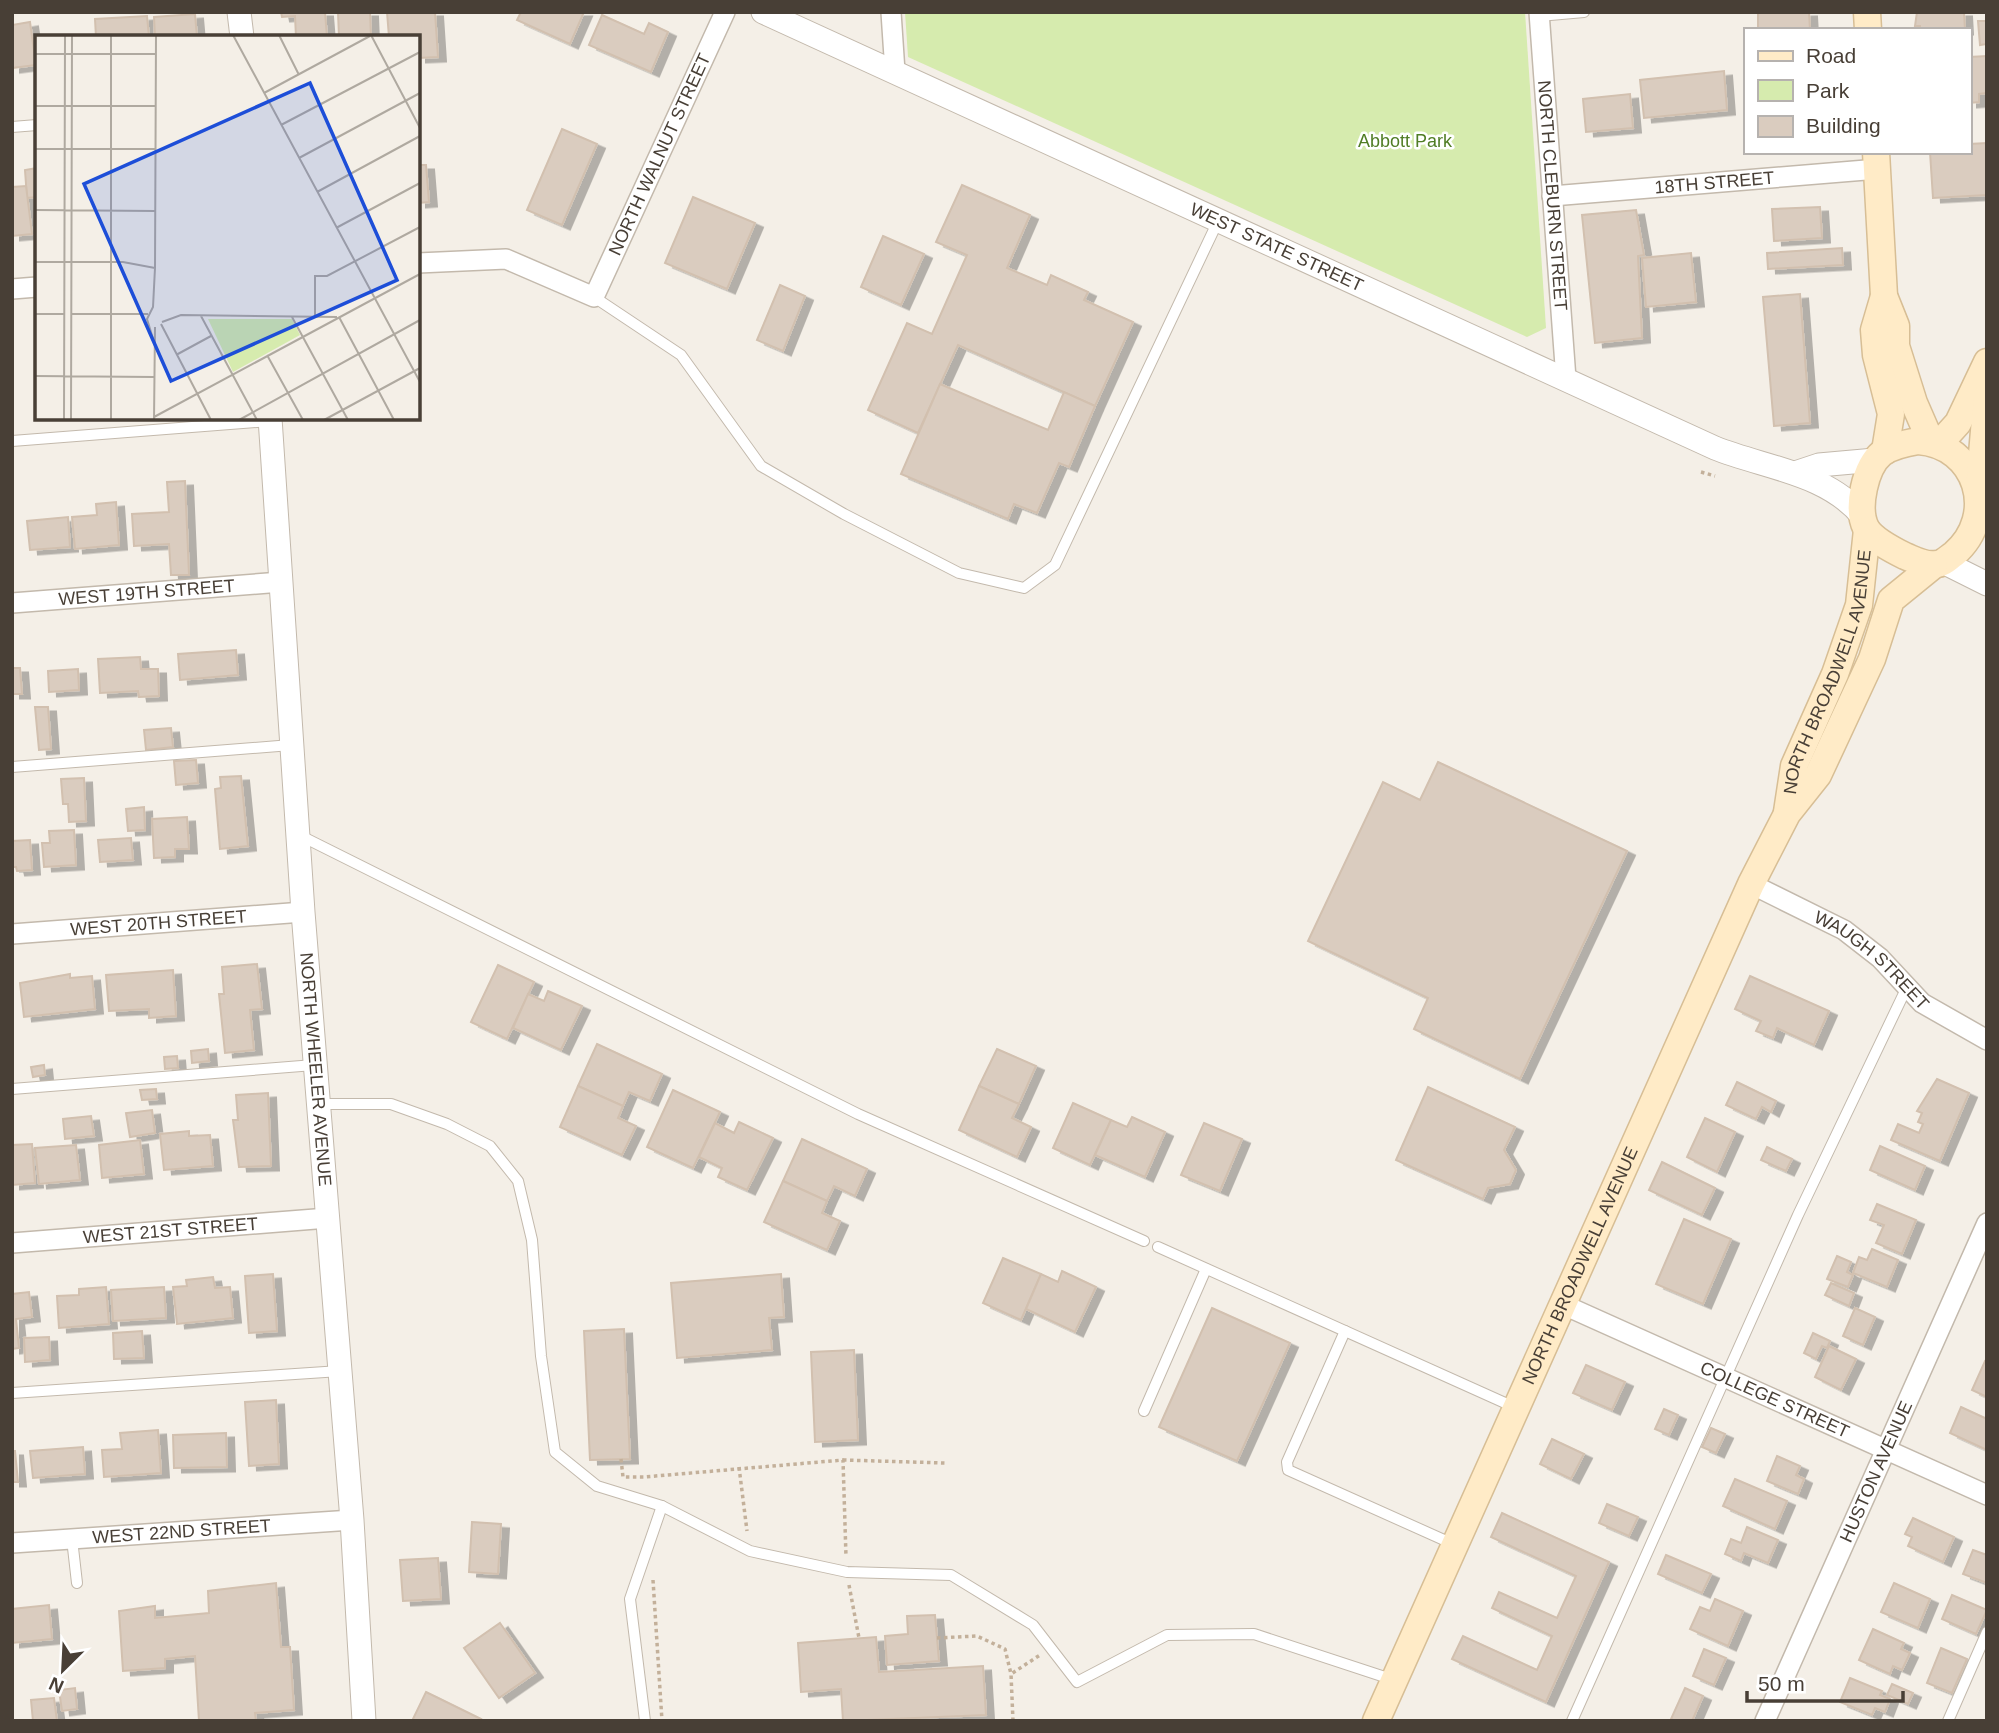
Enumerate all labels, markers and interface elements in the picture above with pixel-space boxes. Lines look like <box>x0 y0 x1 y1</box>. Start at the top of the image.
legend <box>1744 28 1971 154</box>
inset map <box>35 35 420 420</box>
text: Road <box>1806 44 1856 67</box>
street label: NORTH WALNUT STREET <box>605 50 715 258</box>
text: Park <box>1806 79 1850 102</box>
street label: NORTH CLEBURN STREET <box>1534 80 1571 311</box>
text: Building <box>1806 114 1881 137</box>
park label: Abbott Park <box>1358 131 1453 151</box>
street label: 18TH STREET <box>1654 168 1775 197</box>
street label: WEST STATE STREET <box>1187 199 1366 296</box>
street label: NORTH BROADWELL AVENUE <box>1780 549 1875 796</box>
street label: WEST 19TH STREET <box>58 576 236 609</box>
street label: WEST 20TH STREET <box>70 906 247 940</box>
street label: WAUGH STREET <box>1811 907 1933 1014</box>
street label: NORTH WHEELER AVENUE <box>296 952 335 1187</box>
street label: NORTH BROADWELL AVENUE <box>1518 1144 1642 1387</box>
street label: WEST 21ST STREET <box>82 1214 259 1247</box>
street label: COLLEGE STREET <box>1697 1358 1852 1442</box>
street label: HUSTON AVENUE <box>1836 1398 1916 1545</box>
street label: WEST 22ND STREET <box>92 1516 271 1548</box>
north arrow <box>28 1635 98 1705</box>
scale bar <box>1747 1660 1903 1704</box>
text: 50 m <box>1758 1672 1805 1695</box>
text: N <box>46 1673 67 1697</box>

